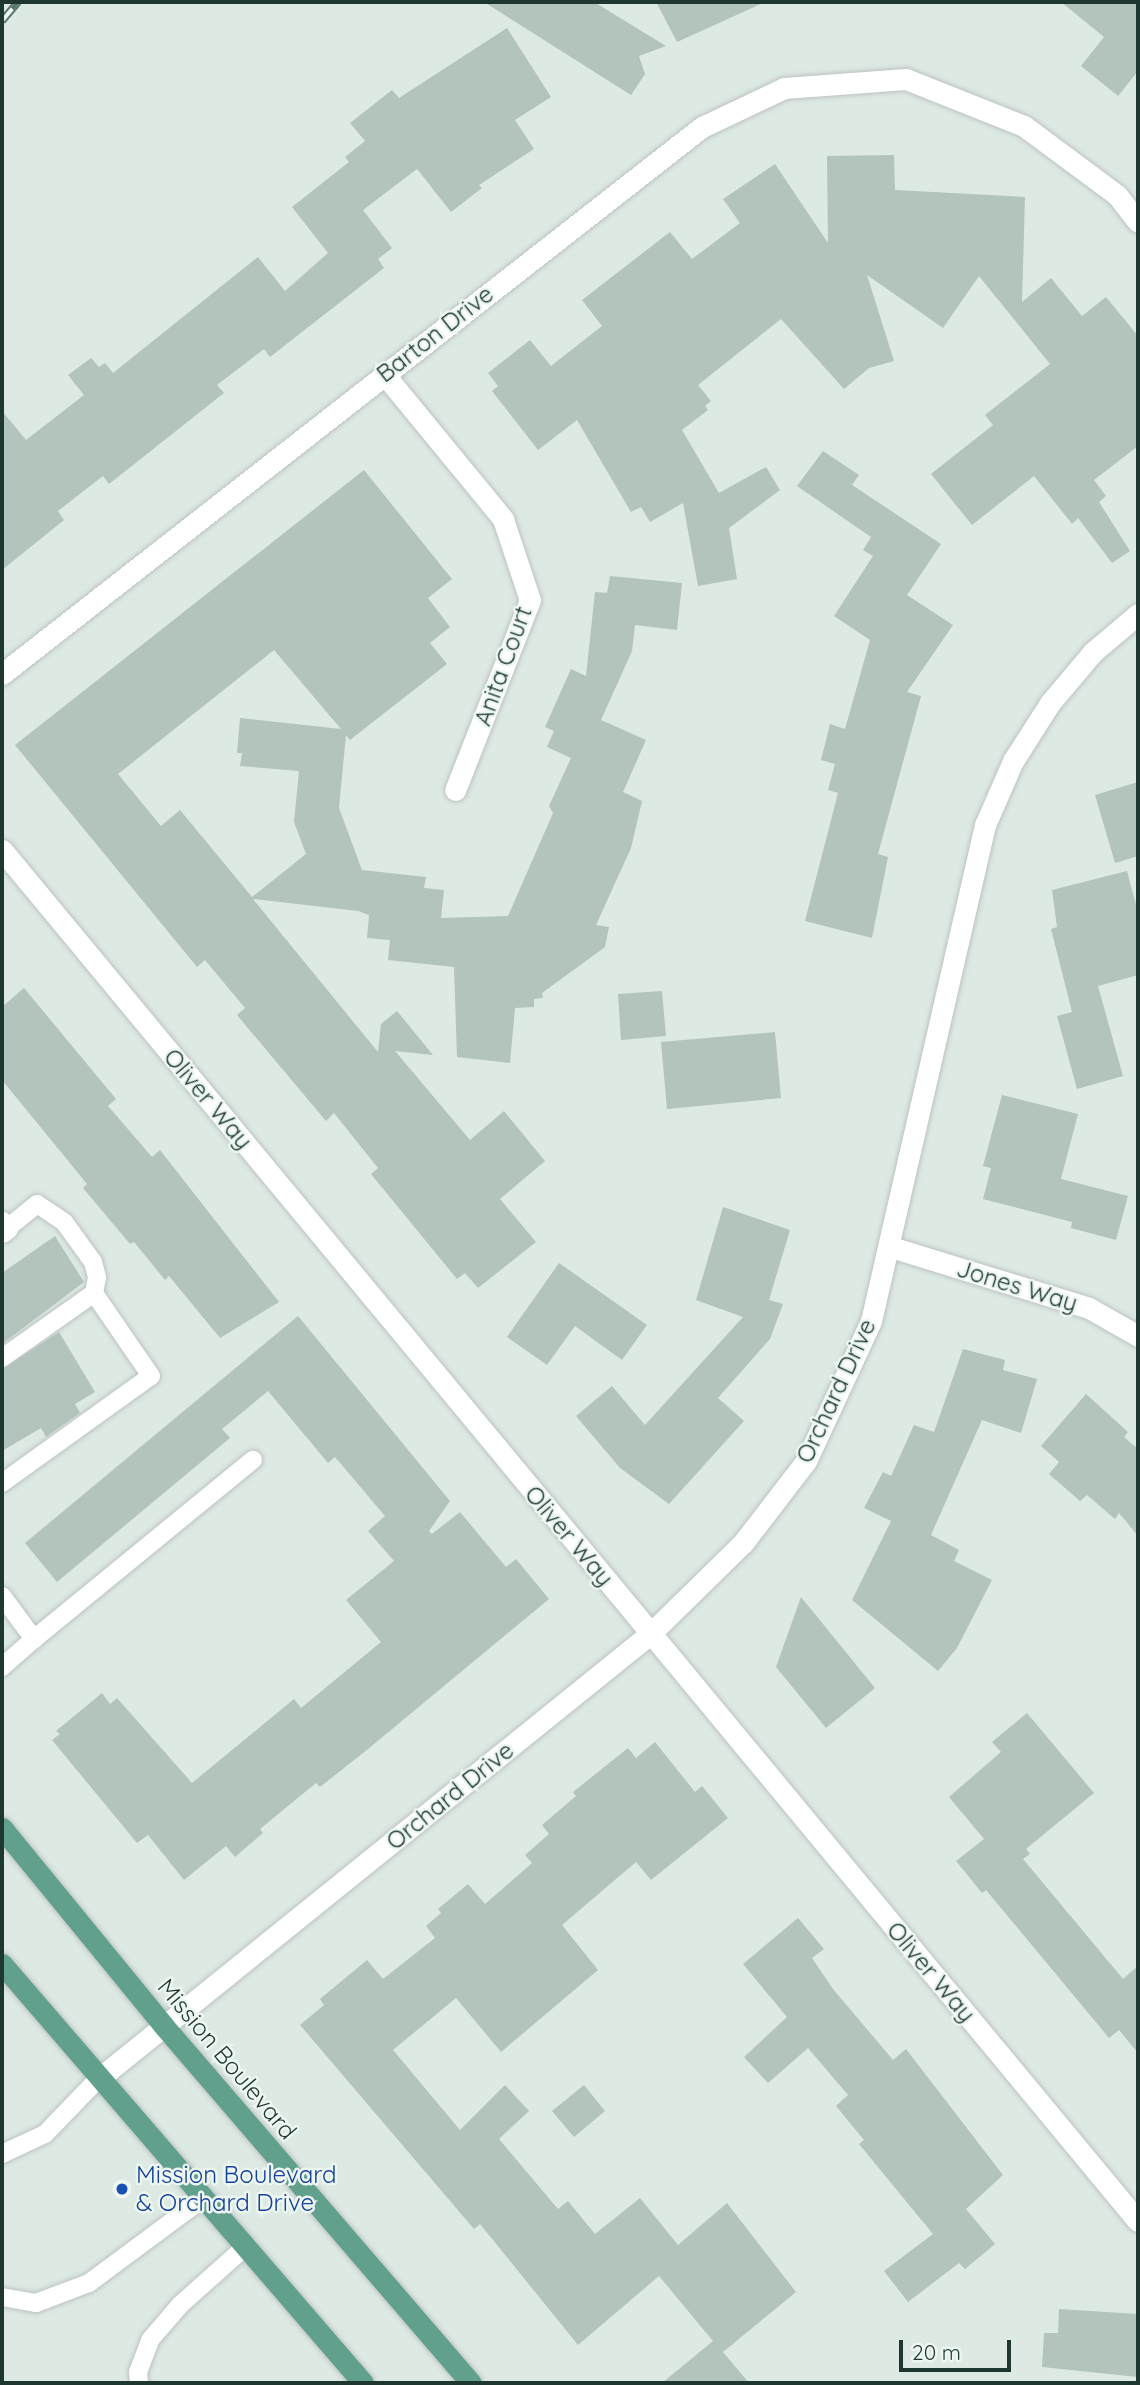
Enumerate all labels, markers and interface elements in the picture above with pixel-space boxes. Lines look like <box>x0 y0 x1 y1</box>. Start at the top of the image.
street label: Barton Drive <box>371 280 499 388</box>
street label: Anita Court <box>468 602 538 730</box>
street label: Oliver Way <box>158 1043 258 1155</box>
street label: Jones Way <box>953 1254 1081 1318</box>
street label: Orchard Drive <box>790 1315 882 1467</box>
street label: Oliver Way <box>519 1480 619 1592</box>
street label: Orchard Drive <box>381 1736 519 1856</box>
street label: Oliver Way <box>881 1916 981 2028</box>
street label: Mission Boulevard <box>152 1973 302 2145</box>
place label: Mission Boulevard & Orchard Drive <box>136 2161 336 2217</box>
marker: Mission Boulevard & Orchard Drive <box>114 2181 130 2197</box>
scale bar <box>902 2326 1014 2370</box>
text: 20 m <box>912 2339 961 2365</box>

